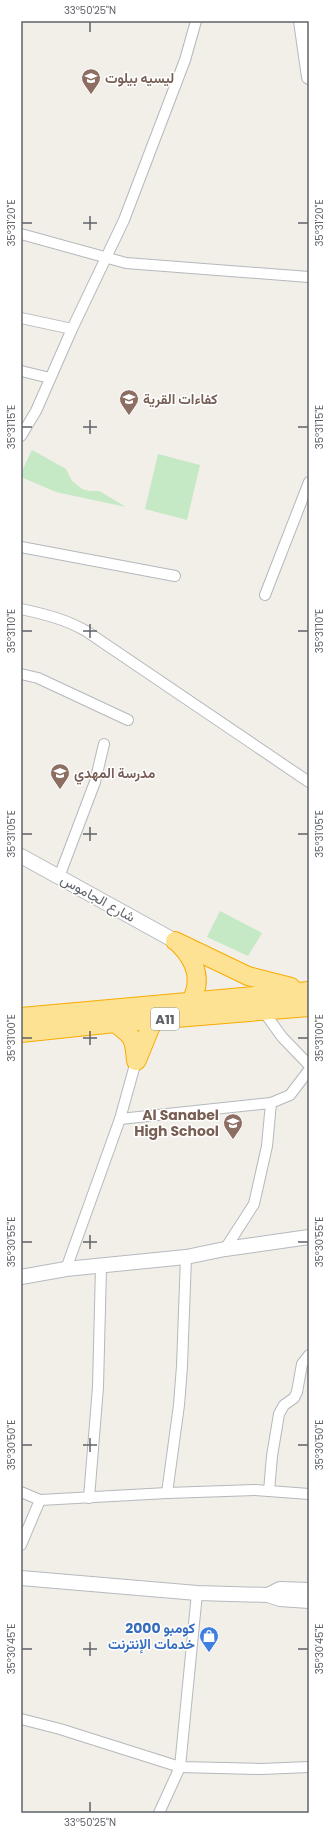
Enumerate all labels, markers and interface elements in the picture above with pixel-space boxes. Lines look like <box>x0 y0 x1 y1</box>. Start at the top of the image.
text: 33°50'25"N <box>64 3 116 18</box>
school or university icon: ليسيه بيلوت <box>80 67 102 95</box>
place label: ليسيه بيلوت <box>105 68 174 88</box>
text: 35°31'20"E <box>4 199 19 247</box>
text: 35°31'20"E <box>312 199 327 247</box>
school or university icon: كفاءات القرية <box>118 388 140 416</box>
place label: كفاءات القرية <box>143 389 218 409</box>
text: 35°31'15"E <box>4 405 19 449</box>
text: 35°31'15"E <box>312 405 327 449</box>
text: 35°31'10"E <box>4 609 19 653</box>
text: 35°31'10"E <box>312 609 327 653</box>
school or university icon: مدرسة المهدي <box>49 762 71 790</box>
place label: مدرسة المهدي <box>74 763 156 785</box>
text: 35°31'05"E <box>4 810 19 858</box>
text: 35°31'05"E <box>312 810 327 858</box>
street label: شارع الجاموس <box>57 869 139 928</box>
road number: A11 <box>151 1008 179 1030</box>
text: 35°31'00"E <box>4 1014 19 1062</box>
text: 35°31'00"E <box>312 1014 327 1062</box>
place label: Al Sanabel High School <box>134 1105 219 1141</box>
school or university icon: Al Sanabel High School <box>222 1112 244 1140</box>
text: 35°30'55"E <box>4 1217 19 1267</box>
text: 35°30'55"E <box>312 1217 327 1267</box>
text: 35°30'50"E <box>4 1420 19 1470</box>
text: 35°30'50"E <box>312 1420 327 1470</box>
place label: كومبو 2000 خدمات الإنترنت <box>108 1618 195 1654</box>
text: 35°30'45"E <box>4 1624 19 1674</box>
text: 35°30'45"E <box>312 1624 327 1674</box>
shop icon: كومبو 2000 خدمات الإنترنت <box>198 1625 220 1653</box>
text: 33°50'25"N <box>64 1815 116 1830</box>

